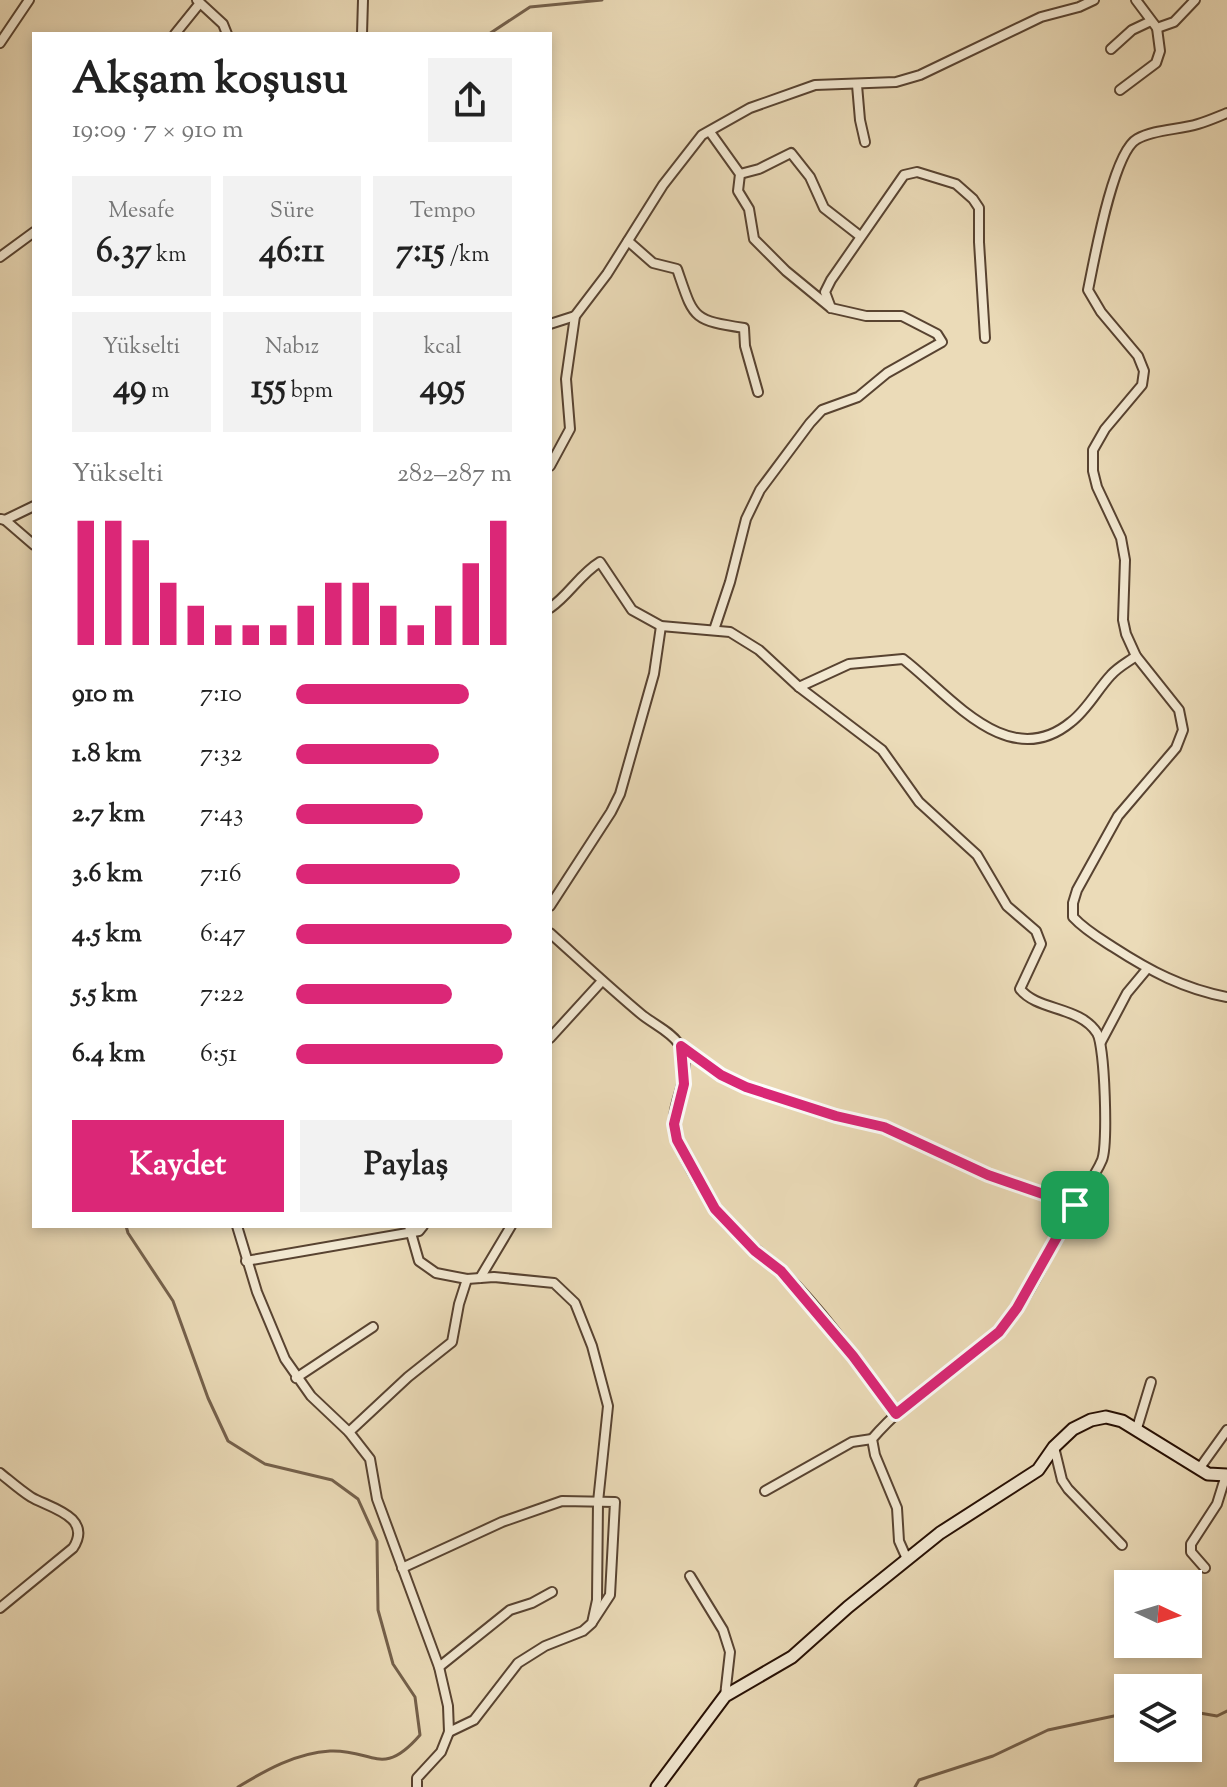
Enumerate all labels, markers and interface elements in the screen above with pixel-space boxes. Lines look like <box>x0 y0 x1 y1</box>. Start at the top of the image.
text: Akşam koşusu <box>72 50 348 113</box>
button: share <box>428 58 512 142</box>
text: 19:09 · 7 × 910 m <box>72 112 244 149</box>
text: Mesafe <box>108 196 175 228</box>
text: Süre <box>270 196 314 228</box>
text: Tempo <box>410 196 476 228</box>
text: 6.37 <box>96 228 152 277</box>
text: 46:11 <box>259 228 325 277</box>
text: 7:15 <box>396 228 445 277</box>
text: km <box>152 240 187 272</box>
text: /km <box>445 240 489 272</box>
text: Yükselti <box>103 332 180 364</box>
text: Nabız <box>265 332 319 364</box>
text: kcal <box>424 332 462 364</box>
text: 49 <box>113 364 147 413</box>
text: 155 <box>251 364 286 413</box>
text: 495 <box>420 364 465 413</box>
text: m <box>147 376 169 408</box>
text: bpm <box>286 376 333 408</box>
text: Yükselti <box>72 456 163 493</box>
text: 282–287 m <box>397 456 512 493</box>
text: 910 m <box>72 676 134 713</box>
text: 7:10 <box>200 676 242 713</box>
text: 1.8 km <box>72 736 142 773</box>
text: 7:32 <box>200 736 242 773</box>
text: 2.7 km <box>72 796 145 833</box>
text: 7:43 <box>200 796 243 833</box>
text: 3.6 km <box>72 856 143 893</box>
text: 7:16 <box>200 856 242 893</box>
text: 4.5 km <box>72 916 142 953</box>
text: 6:47 <box>200 916 246 953</box>
text: 5.5 km <box>72 976 138 1013</box>
text: 7:22 <box>200 976 244 1013</box>
text: 6.4 km <box>72 1036 145 1073</box>
text: 6:51 <box>200 1036 237 1073</box>
button: Kaydet <box>72 1120 284 1212</box>
button: Paylaş <box>300 1120 512 1212</box>
pin <box>1041 1171 1109 1239</box>
icon: arrive <box>1053 1183 1097 1227</box>
north arrow <box>1114 1570 1202 1658</box>
map controls <box>1114 1570 1202 1762</box>
button: layers <box>1114 1674 1202 1762</box>

